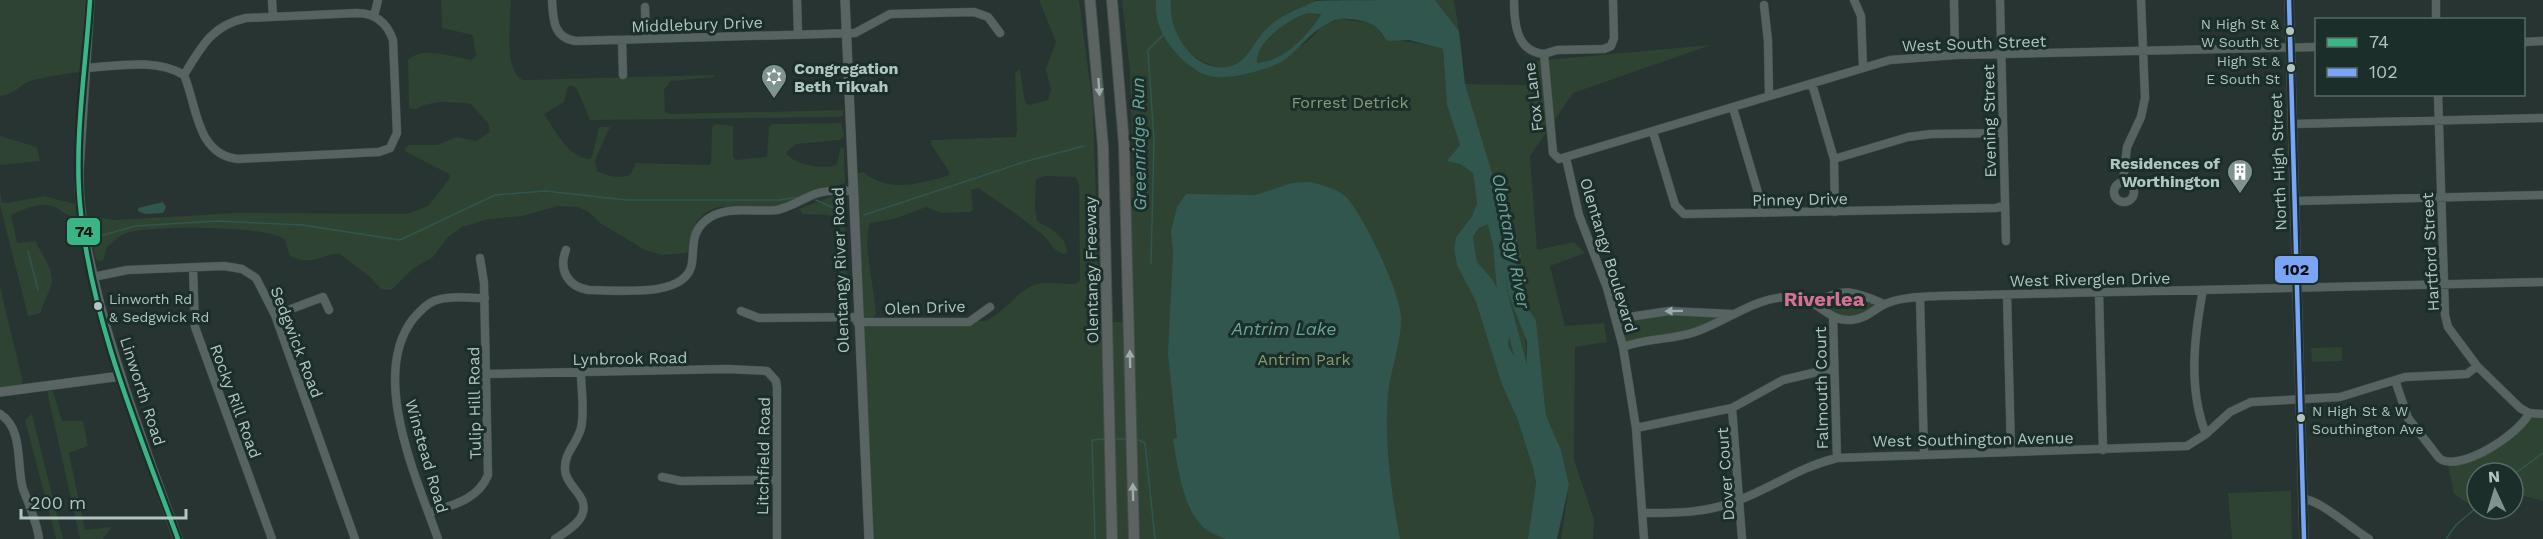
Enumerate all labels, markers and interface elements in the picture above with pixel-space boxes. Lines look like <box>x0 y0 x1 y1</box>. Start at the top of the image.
street label: Middlebury Drive <box>631 13 763 36</box>
place label: N High St & W South St <box>2201 16 2279 50</box>
legend <box>2315 18 2525 96</box>
marker: N High St & W South St <box>2284 25 2296 37</box>
street label: West South Street <box>1901 31 2047 56</box>
text: 74 <box>2369 31 2389 52</box>
place label: High St & E South St <box>2206 53 2280 87</box>
place label: Congregation Beth Tikvah <box>794 59 898 96</box>
street label: Fox Lane <box>1520 61 1547 133</box>
text: 102 <box>2369 61 2398 82</box>
synagogue icon: Congregation Beth Tikvah <box>759 62 789 100</box>
marker: High St & E South St <box>2285 62 2297 74</box>
street label: Evening Street <box>1979 64 2000 178</box>
water label: Greenridge Run <box>1127 77 1150 211</box>
one-way arrow <box>1095 78 1104 97</box>
park label: Forrest Detrick <box>1291 93 1409 112</box>
street label: North High Street <box>2267 93 2290 231</box>
place label: Residences of Worthington <box>2110 154 2220 191</box>
building icon: Residences of Worthington <box>2225 157 2255 195</box>
water label: Olentangy River <box>1488 172 1535 311</box>
street label: Olentangy Boulevard <box>1576 176 1641 335</box>
street label: Olentangy River Road <box>828 186 853 353</box>
street label: Pinney Drive <box>1752 189 1848 210</box>
street label: Hartford Street <box>2418 192 2443 312</box>
street label: Olentangy Freeway <box>1081 196 1102 344</box>
line badge: 74 <box>66 217 101 246</box>
text: 74 <box>75 222 93 241</box>
line badge: 102 <box>2274 255 2319 284</box>
text: 102 <box>2283 260 2309 279</box>
street label: West Riverglen Drive <box>2009 269 2171 290</box>
street label: Sedgwick Road <box>267 284 326 401</box>
district label: Riverlea <box>1784 287 1865 311</box>
place label: Linworth Rd & Sedgwick Rd <box>109 291 209 325</box>
street label: Olen Drive <box>884 297 966 318</box>
marker: Linworth Rd & Sedgwick Rd <box>92 300 104 312</box>
one-way arrow <box>1664 306 1683 316</box>
water label: Antrim Lake <box>1231 318 1336 339</box>
street label: Falmouth Court <box>1811 326 1832 450</box>
street label: Linworth Road <box>116 334 169 448</box>
street label: Rocky Rill Road <box>206 342 265 461</box>
street label: Tulip Hill Road <box>464 346 485 460</box>
street label: Lynbrook Road <box>572 348 688 369</box>
one-way arrow <box>1125 350 1135 369</box>
park label: Antrim Park <box>1258 350 1350 369</box>
street label: Winstead Road <box>401 397 452 515</box>
street label: Litchfield Road <box>753 397 774 515</box>
place label: N High St & W Southington Ave <box>2312 403 2424 437</box>
marker: N High St & W Southington Ave <box>2295 412 2307 424</box>
street label: Dover Court <box>1713 426 1738 521</box>
street label: West Southington Avenue <box>1872 428 2074 451</box>
north arrow <box>2465 461 2525 521</box>
text: N <box>2487 467 2501 486</box>
scale bar <box>21 482 186 520</box>
one-way arrow <box>1128 483 1138 502</box>
text: 200 m <box>30 492 86 513</box>

